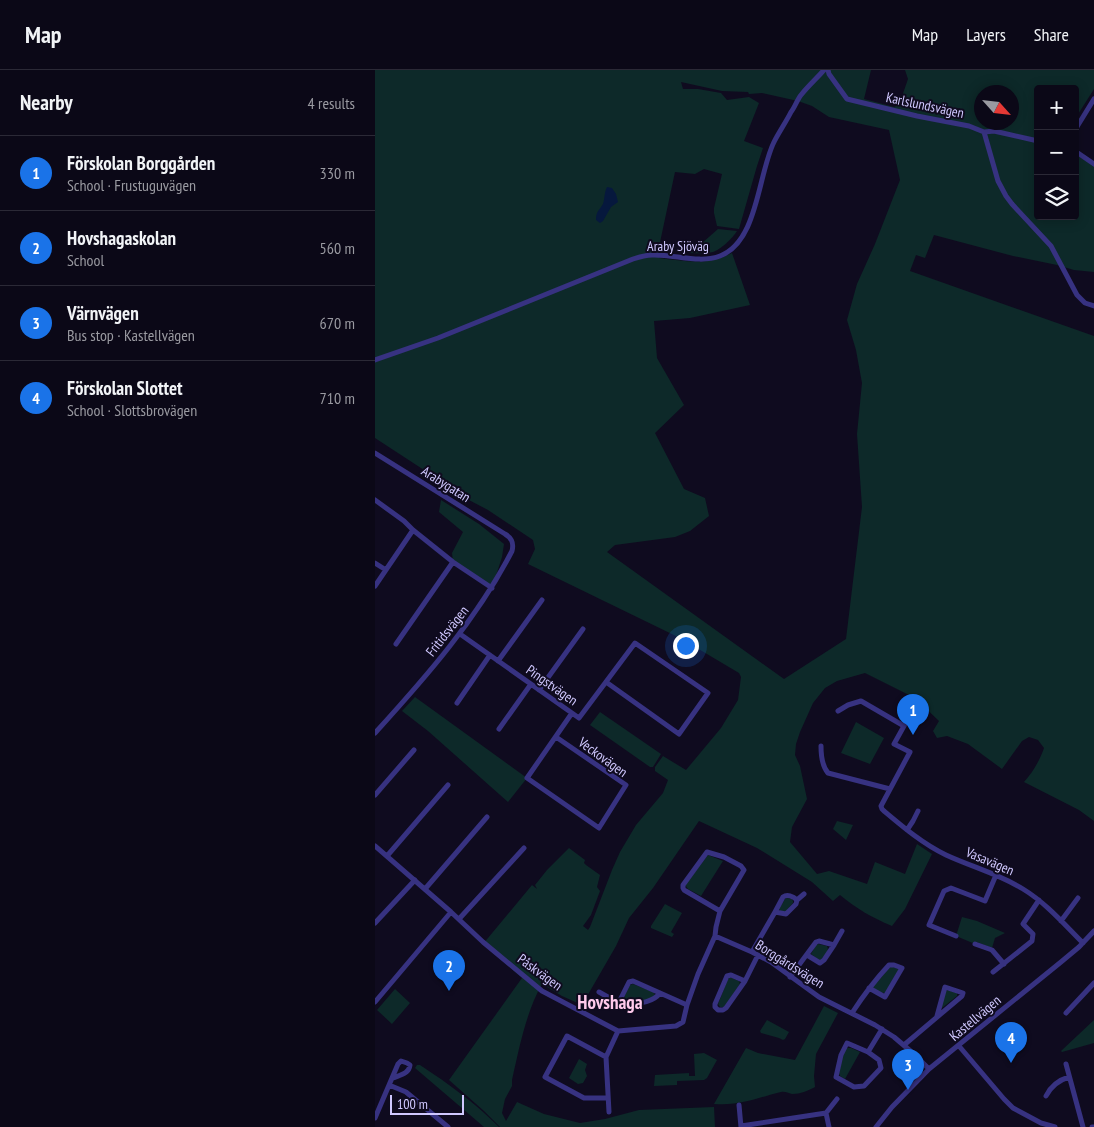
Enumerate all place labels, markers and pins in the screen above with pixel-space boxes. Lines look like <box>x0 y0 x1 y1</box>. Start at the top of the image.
pin: 1 <box>897 694 929 735</box>
pin: 2 <box>433 950 465 991</box>
pin: 4 <box>995 1022 1027 1063</box>
pin: 3 <box>892 1049 924 1090</box>

